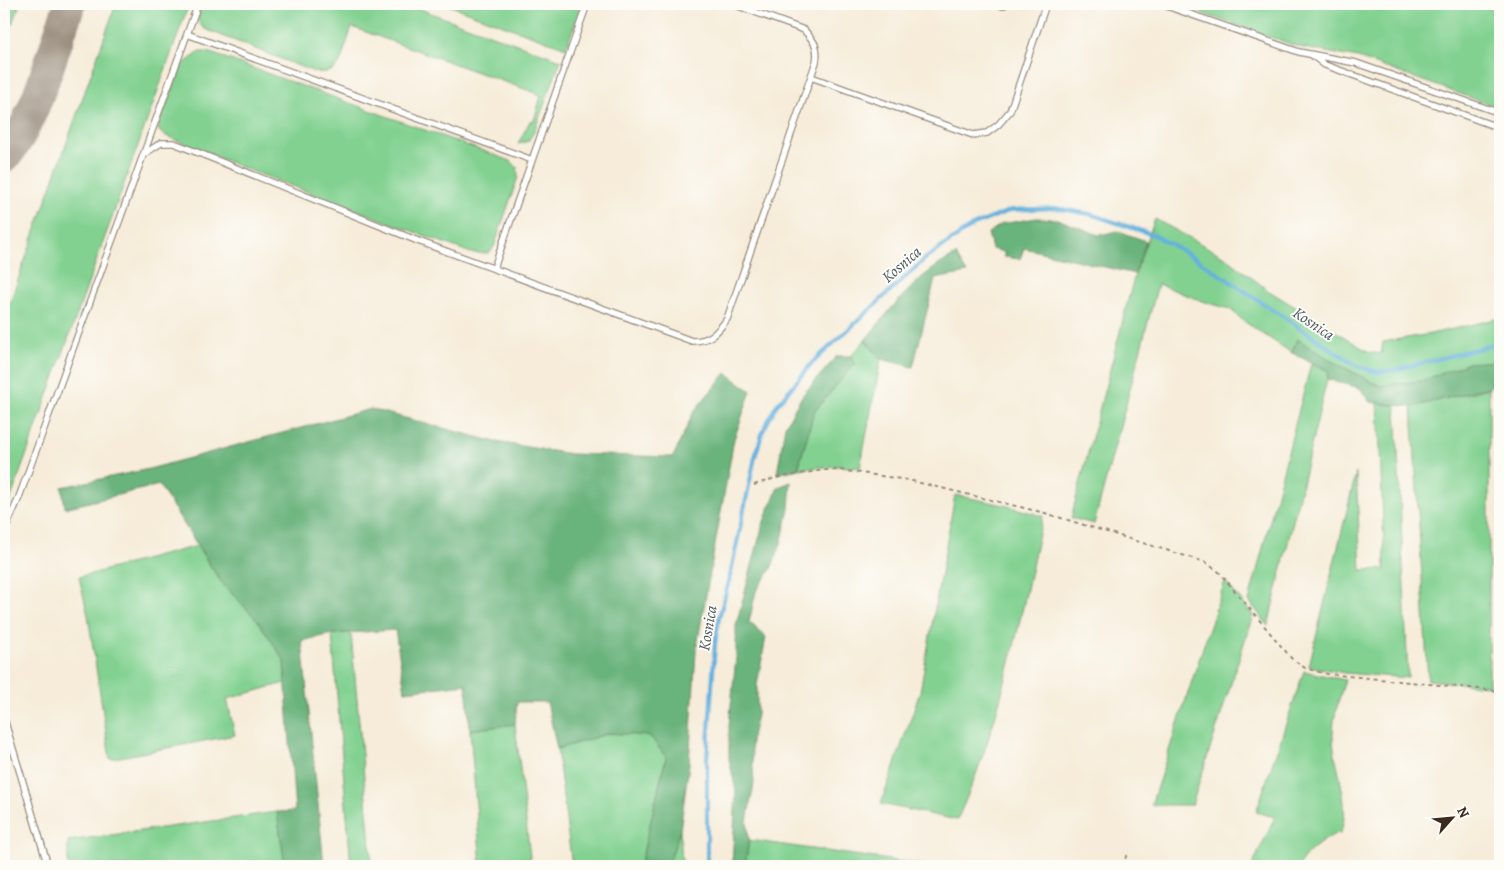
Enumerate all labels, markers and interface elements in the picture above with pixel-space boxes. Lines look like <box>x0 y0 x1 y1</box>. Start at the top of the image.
water label: Kosnica <box>877 241 927 288</box>
water label: Kosnica <box>1288 302 1339 346</box>
water label: Kosnica <box>693 603 723 653</box>
north arrow <box>1426 792 1476 842</box>
text: N <box>1452 803 1474 821</box>

